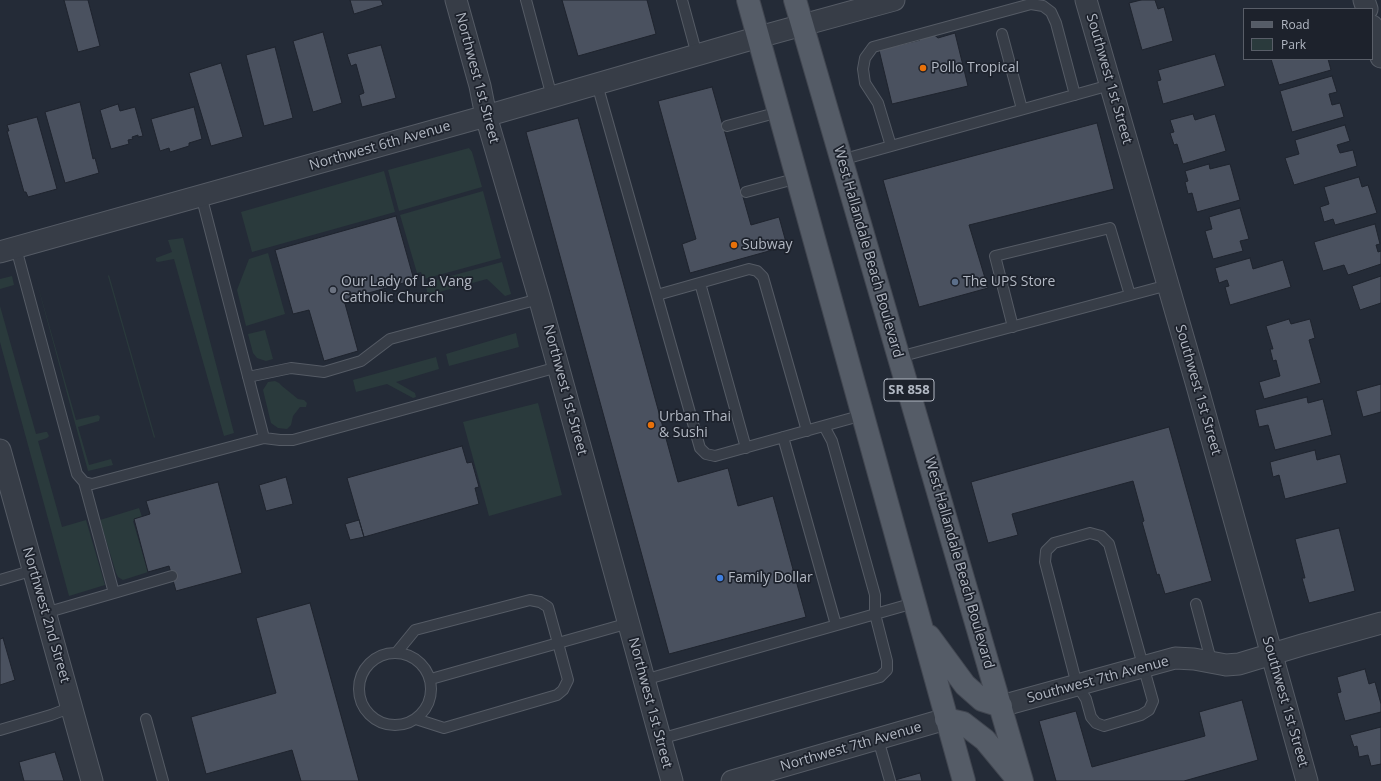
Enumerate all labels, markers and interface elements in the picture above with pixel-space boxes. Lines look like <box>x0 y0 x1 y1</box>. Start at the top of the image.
legend <box>1243 8 1373 60</box>
street label: Northwest 1st Street <box>451 11 503 145</box>
street label: Southwest 1st Street <box>1082 12 1136 146</box>
text: Road <box>1281 16 1310 33</box>
text: Park <box>1281 36 1306 53</box>
place label: Pollo Tropical <box>931 60 1019 76</box>
marker: Pollo Tropical <box>918 63 928 73</box>
street label: Northwest 6th Avenue <box>307 118 453 174</box>
street label: West Hallandale Beach Boulevard <box>830 144 906 360</box>
place label: Subway <box>742 237 792 253</box>
marker: Subway <box>729 240 739 250</box>
place label: Our Lady of La Vang Catholic Church <box>341 274 472 306</box>
place label: The UPS Store <box>963 274 1055 290</box>
marker: The UPS Store <box>950 277 960 287</box>
marker: Our Lady of La Vang Catholic Church <box>328 285 338 295</box>
street label: Northwest 1st Street <box>539 323 591 457</box>
street label: Southwest 1st Street <box>1171 323 1225 457</box>
road number: SR 858 <box>884 379 934 401</box>
place label: Urban Thai & Sushi <box>659 409 731 442</box>
marker: Urban Thai & Sushi <box>646 420 656 430</box>
street label: West Hallandale Beach Boulevard <box>921 455 997 671</box>
street label: Northwest 2nd Street <box>19 545 73 685</box>
place label: Family Dollar <box>728 570 813 586</box>
marker: Family Dollar <box>715 573 725 583</box>
street label: Southwest 1st Street <box>1258 635 1312 769</box>
street label: Northwest 1st Street <box>624 636 676 770</box>
street label: Southwest 7th Avenue <box>1025 653 1171 707</box>
street label: Northwest 7th Avenue <box>778 719 924 775</box>

